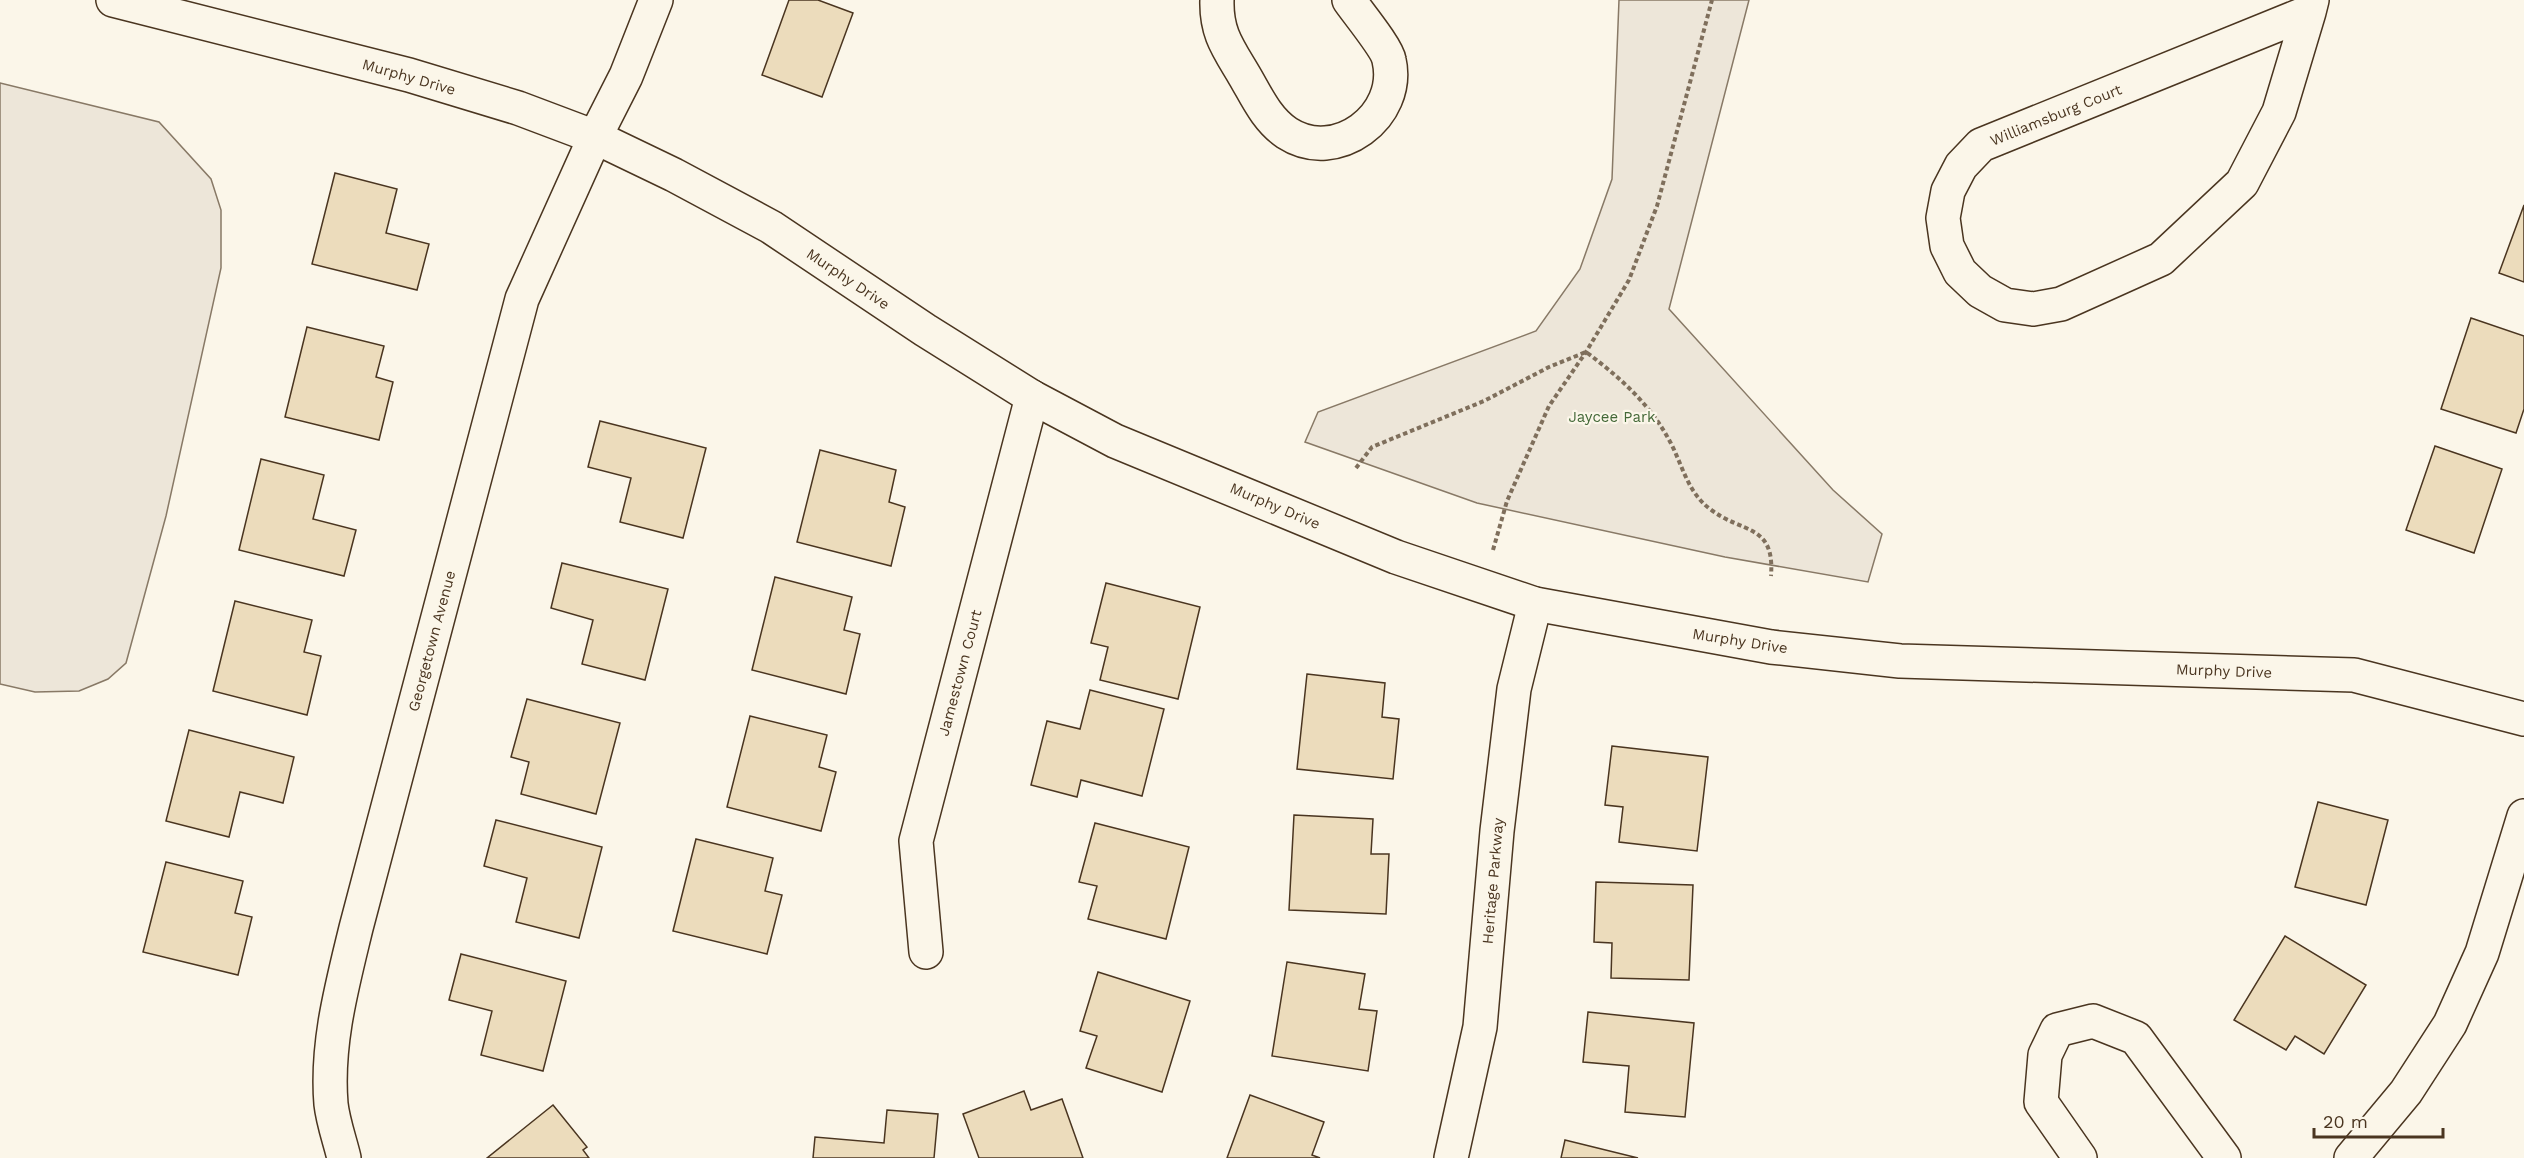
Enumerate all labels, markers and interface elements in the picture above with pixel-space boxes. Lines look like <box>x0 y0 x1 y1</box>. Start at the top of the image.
street label: Murphy Drive <box>360 55 458 99</box>
street label: Williamsburg Court <box>1988 80 2125 150</box>
street label: Murphy Drive <box>803 245 893 313</box>
park label: Jaycee Park <box>1568 408 1656 426</box>
street label: Murphy Drive <box>1227 479 1323 533</box>
street label: Georgetown Avenue <box>405 569 459 713</box>
street label: Jamestown Court <box>934 607 986 738</box>
street label: Murphy Drive <box>1691 625 1789 657</box>
street label: Murphy Drive <box>2176 660 2272 682</box>
street label: Heritage Parkway <box>1479 817 1508 945</box>
scale bar <box>2314 1101 2443 1139</box>
text: 20 m <box>2323 1111 2368 1132</box>

